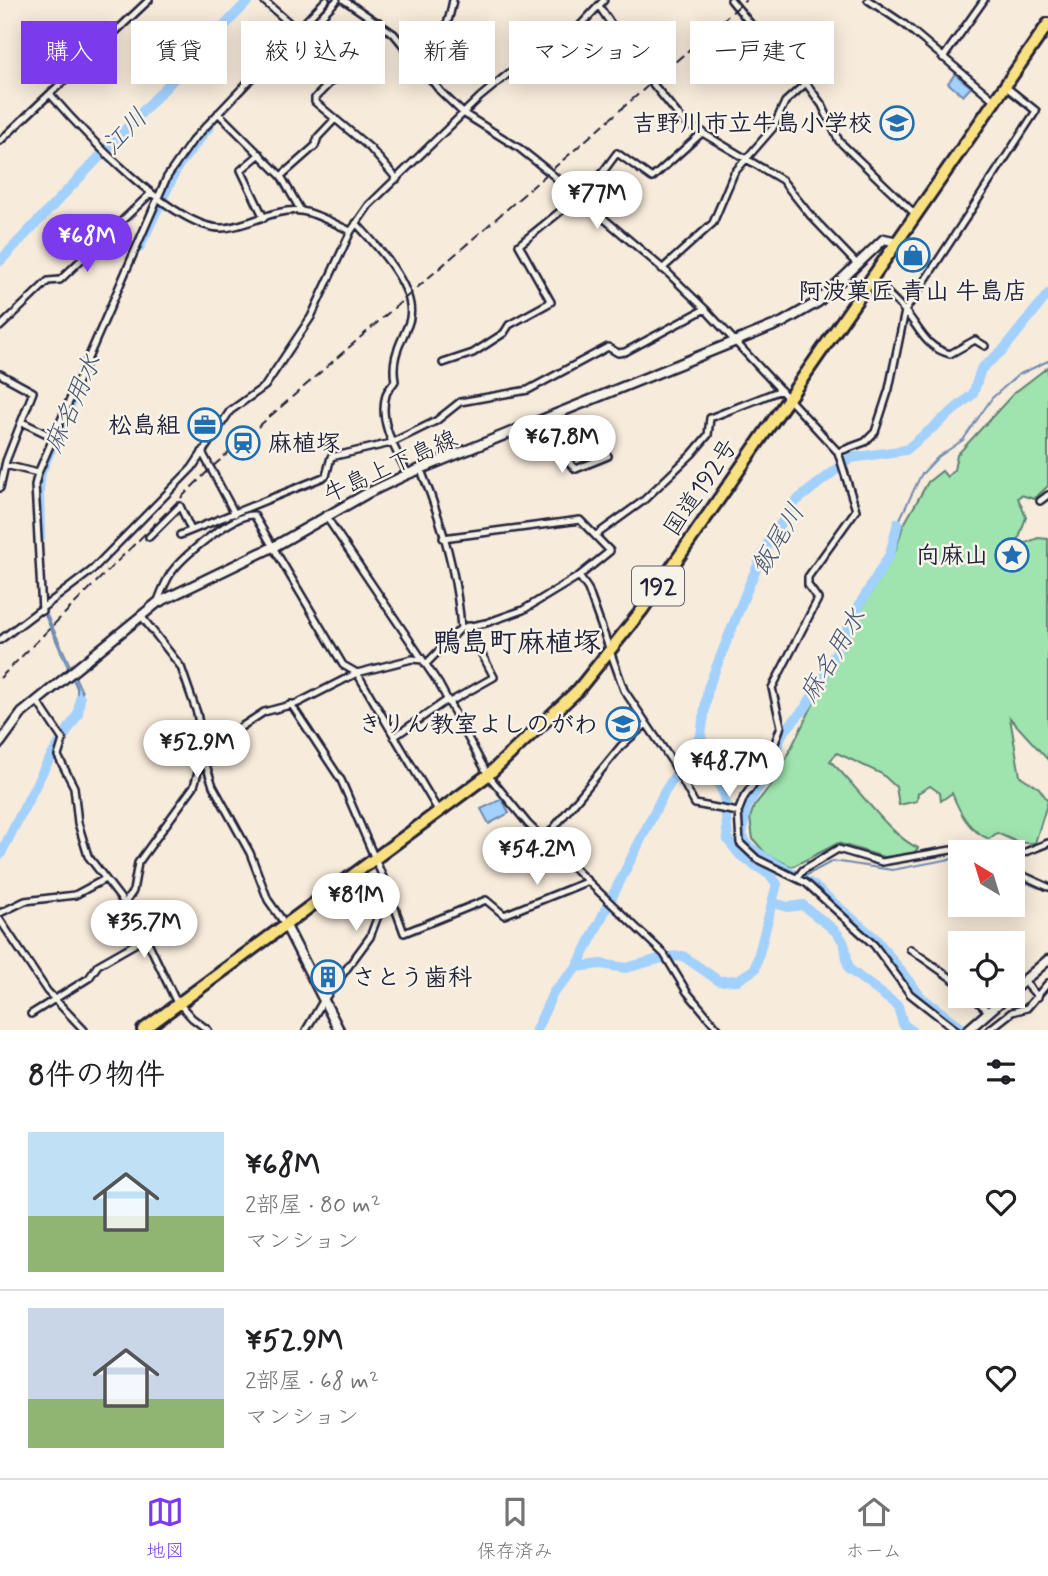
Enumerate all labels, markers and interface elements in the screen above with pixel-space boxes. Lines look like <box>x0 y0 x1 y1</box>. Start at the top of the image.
chip: 購入 <box>21 21 117 84</box>
chip: 賃貸 <box>131 21 227 84</box>
chip: 絞り込み <box>241 21 385 84</box>
chip: 新着 <box>399 21 495 84</box>
chip: マンション <box>509 21 676 84</box>
chip: 一戸建て <box>690 21 834 84</box>
water label: 江川 <box>95 102 156 163</box>
school or university icon: 吉野川市立牛島小学校 <box>878 104 916 142</box>
place label: 吉野川市立牛島小学校 <box>632 109 872 140</box>
pin: ¥77M <box>556 172 638 231</box>
text: ¥77M <box>568 179 626 209</box>
pin: ¥68M <box>46 215 128 274</box>
text: ¥68M <box>58 222 116 252</box>
shop icon: 阿波菓匠 青山 牛島店 <box>894 236 932 274</box>
place label: 阿波菓匠 青山 牛島店 <box>799 277 1027 308</box>
water label: 麻名用水 <box>37 349 111 458</box>
office icon: 松島組 <box>186 406 224 444</box>
place label: 松島組 <box>108 411 180 442</box>
pin: ¥67.8M <box>505 416 619 475</box>
text: ¥67.8M <box>525 423 599 453</box>
station icon: 麻植塚 <box>224 424 262 462</box>
street label: 牛島上下島線 <box>319 424 463 511</box>
place label: 麻植塚 <box>268 429 340 460</box>
street label: 国道192号 <box>657 433 745 543</box>
water label: 飯尾川 <box>744 498 813 582</box>
place icon: 向麻山 <box>993 536 1031 574</box>
place label: 向麻山 <box>916 541 988 572</box>
road number: 192 <box>632 566 684 606</box>
water label: 麻名用水 <box>792 603 875 709</box>
district label: 鴨島町麻植塚 <box>433 625 601 662</box>
school or university icon: きりん教室よしのがわ <box>604 705 642 743</box>
place label: きりん教室よしのがわ <box>358 710 598 741</box>
pin: ¥52.9M <box>140 720 254 780</box>
text: ¥52.9M <box>159 728 235 758</box>
pin: ¥48.7M <box>672 740 786 799</box>
text: ¥48.7M <box>690 747 768 777</box>
pin: ¥54.2M <box>480 828 594 887</box>
text: ¥54.2M <box>498 835 576 865</box>
north arrow <box>948 840 1026 917</box>
map controls <box>948 840 1025 1008</box>
pin: ¥81M <box>315 874 397 933</box>
text: ¥81M <box>328 881 384 911</box>
pin: ¥35.7M <box>87 900 201 960</box>
text: ¥35.7M <box>107 908 181 938</box>
button: locate <box>948 931 1025 1008</box>
building icon: さとう歯科 <box>309 958 347 996</box>
place label: さとう歯科 <box>352 963 472 994</box>
icon: filters <box>982 1053 1020 1091</box>
text: 8件の物件 <box>28 1056 165 1095</box>
text: ¥68M <box>245 1146 320 1185</box>
icon: home <box>84 1160 168 1244</box>
icon: heart <box>982 1183 1020 1221</box>
text: 2部屋 · 80 m² <box>245 1191 381 1221</box>
text: マンション <box>245 1227 359 1257</box>
text: ¥52.9M <box>245 1322 343 1361</box>
icon: home <box>84 1336 168 1420</box>
icon: heart <box>982 1359 1020 1397</box>
text: 2部屋 · 68 m² <box>245 1367 379 1397</box>
text: マンション <box>245 1403 359 1433</box>
tab: 地図 <box>146 1493 184 1564</box>
tab: 保存済み <box>477 1493 553 1564</box>
tab: ホーム <box>845 1493 902 1564</box>

